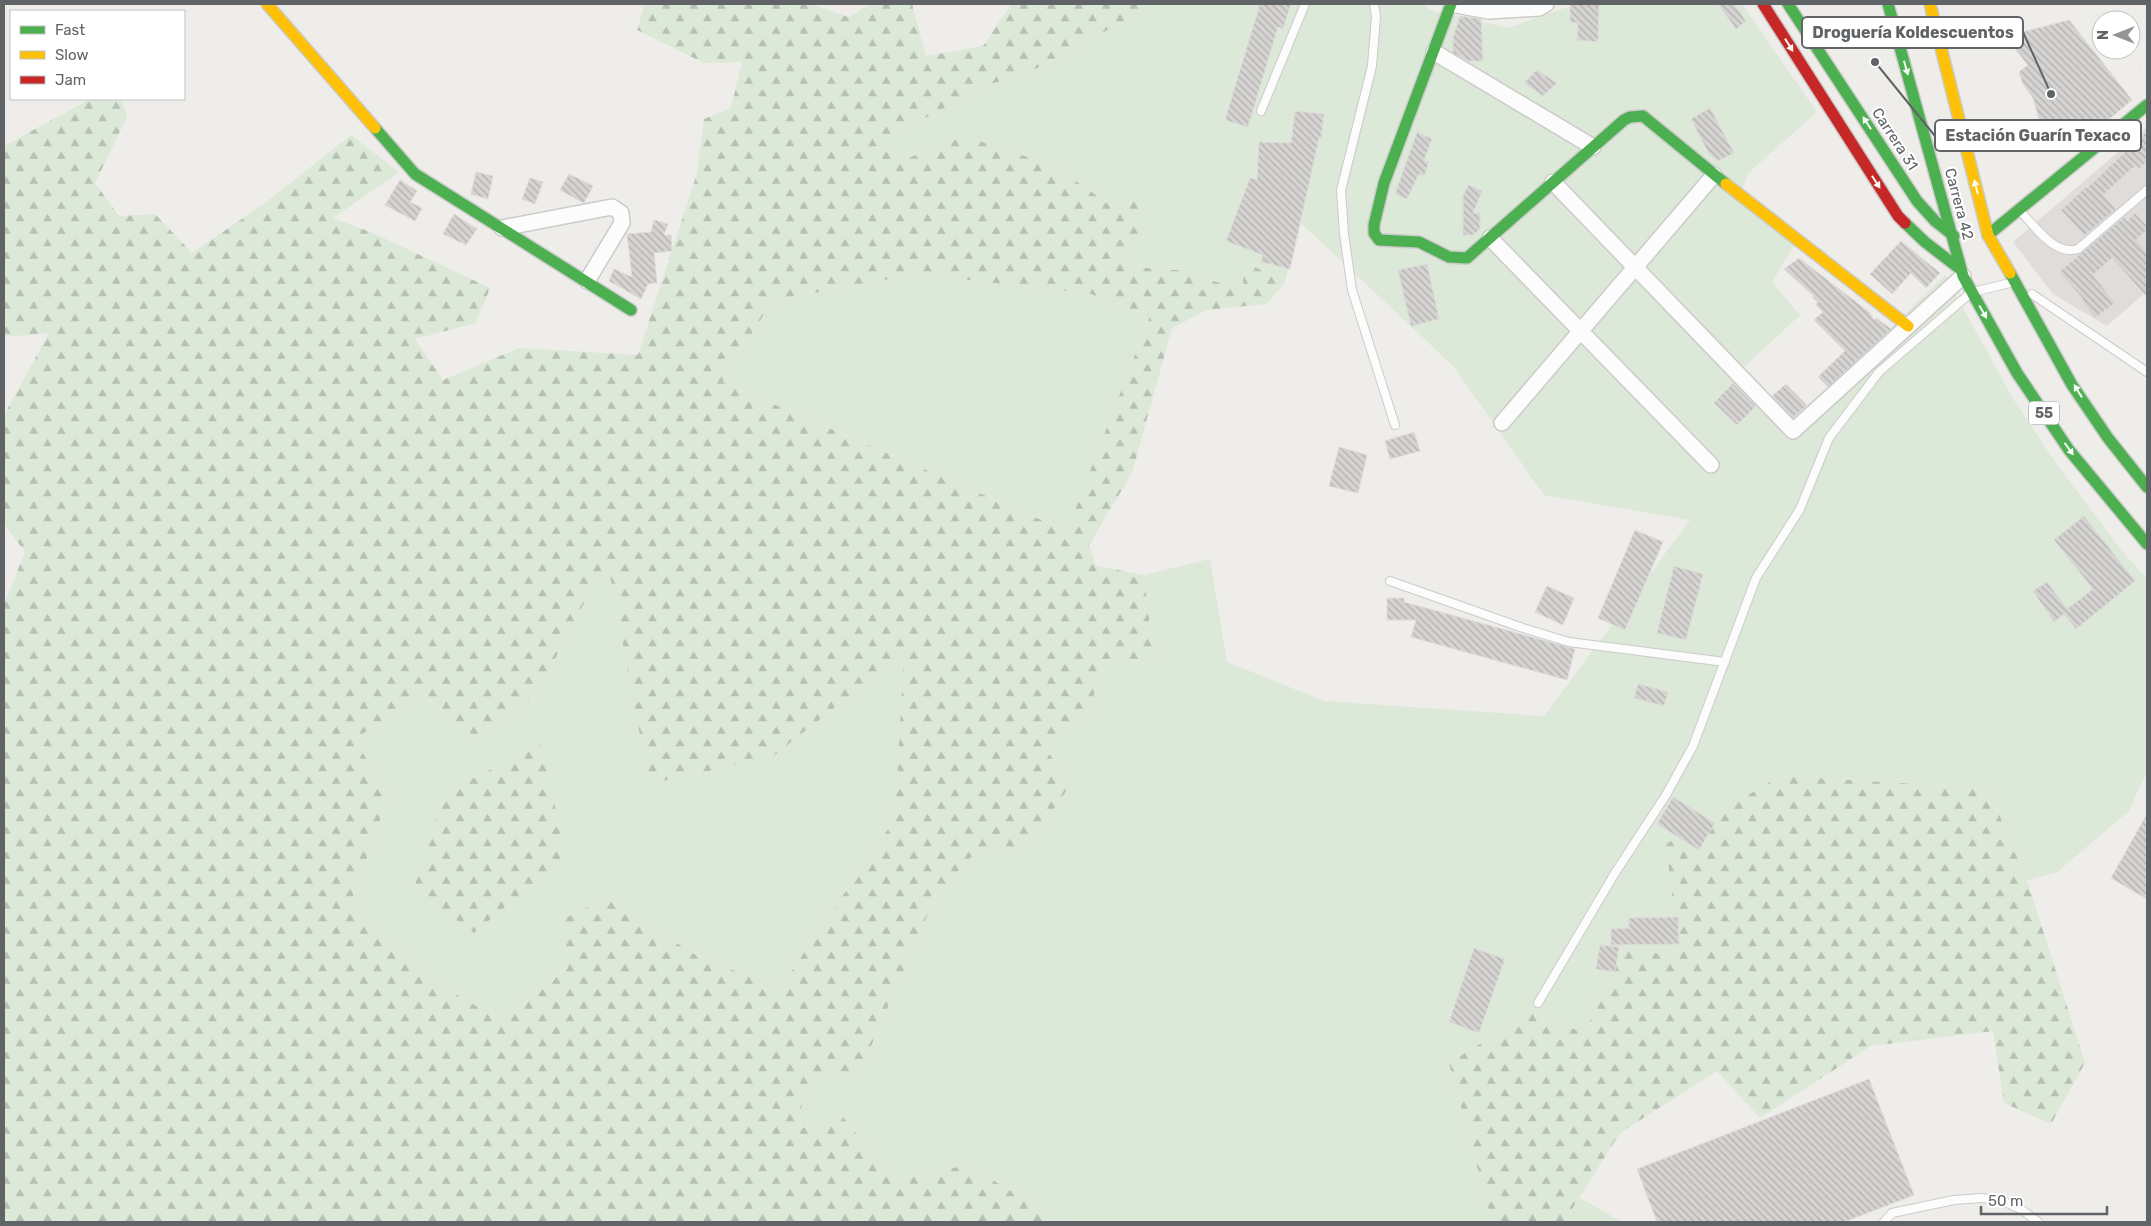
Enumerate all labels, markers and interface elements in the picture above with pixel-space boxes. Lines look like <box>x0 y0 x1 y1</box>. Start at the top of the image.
legend <box>10 10 185 100</box>
north arrow <box>2091 10 2141 60</box>
callout: Droguería Koldescuentos <box>1802 17 2023 48</box>
text: Fast <box>55 21 85 39</box>
text: Droguería Koldescuentos <box>1812 23 2014 42</box>
text: N <box>2095 30 2112 40</box>
one-way arrow <box>1784 38 1793 52</box>
text: Slow <box>55 46 88 64</box>
one-way arrow <box>1902 60 1910 75</box>
text: Jam <box>55 71 86 89</box>
street label: Carrera 31 <box>1868 104 1922 174</box>
one-way arrow <box>1863 117 1872 130</box>
callout: Estación Guarín Texaco <box>1935 120 2141 151</box>
text: Estación Guarín Texaco <box>1945 126 2131 145</box>
street label: Carrera 42 <box>1941 166 1977 242</box>
one-way arrow <box>1871 175 1881 189</box>
one-way arrow <box>1972 180 1980 195</box>
one-way arrow <box>1978 305 1987 318</box>
one-way arrow <box>2073 385 2082 398</box>
road number: 55 <box>2029 402 2059 424</box>
one-way arrow <box>2064 442 2074 456</box>
scale bar <box>1981 1184 2107 1216</box>
text: 50 m <box>1988 1192 2023 1210</box>

